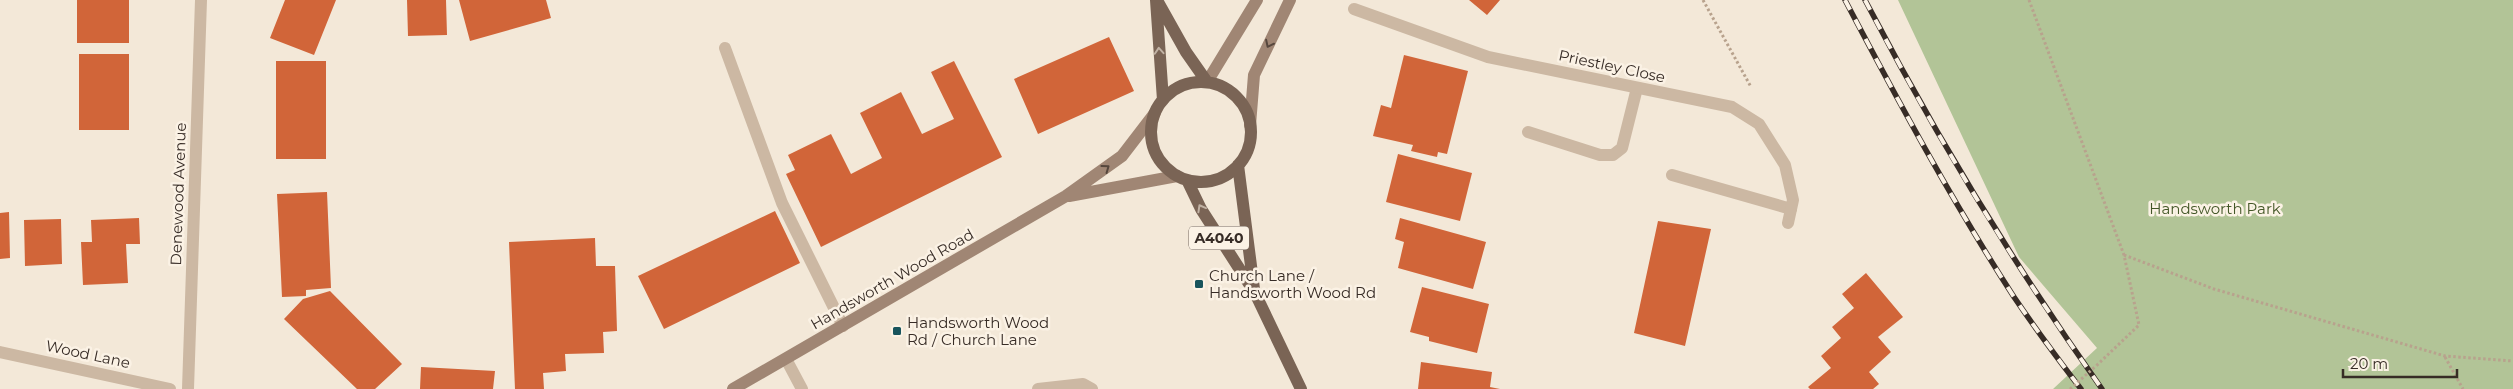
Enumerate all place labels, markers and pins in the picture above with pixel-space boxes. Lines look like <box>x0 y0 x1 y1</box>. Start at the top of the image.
place label: Church Lane / Handsworth Wood Rd <box>1209 266 1376 302</box>
marker: Church Lane / Handsworth Wood Rd <box>1193 278 1205 290</box>
place label: Handsworth Wood Rd / Church Lane <box>907 313 1049 349</box>
marker: Handsworth Wood Rd / Church Lane <box>891 325 903 337</box>

